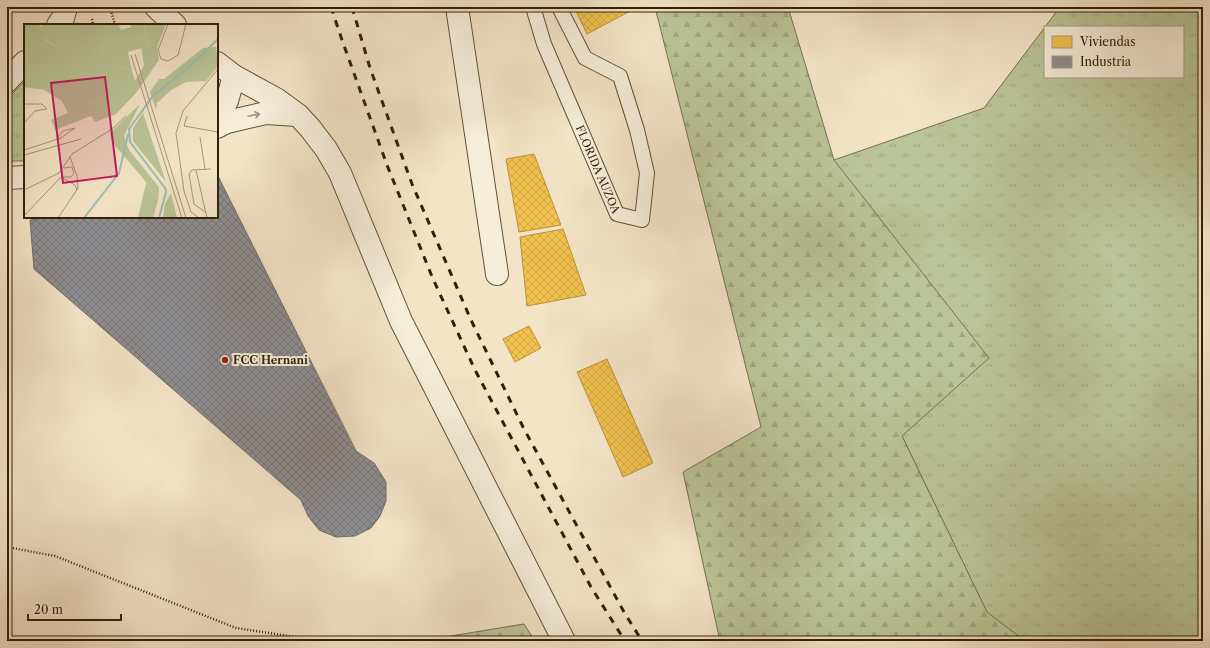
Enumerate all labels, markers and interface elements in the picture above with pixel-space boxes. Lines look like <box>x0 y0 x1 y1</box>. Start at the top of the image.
inset map <box>24 24 218 218</box>
legend <box>1044 26 1184 78</box>
text: Viviendas <box>1079 34 1135 49</box>
text: Industria <box>1080 54 1132 69</box>
one-way arrow <box>247 111 260 119</box>
street label: FLORIDA AUZOA <box>573 123 623 217</box>
place label: FCC Hernani <box>233 353 308 367</box>
marker: FCC Hernani <box>220 355 230 365</box>
scale bar <box>28 596 121 622</box>
text: 20 m <box>34 602 63 617</box>

